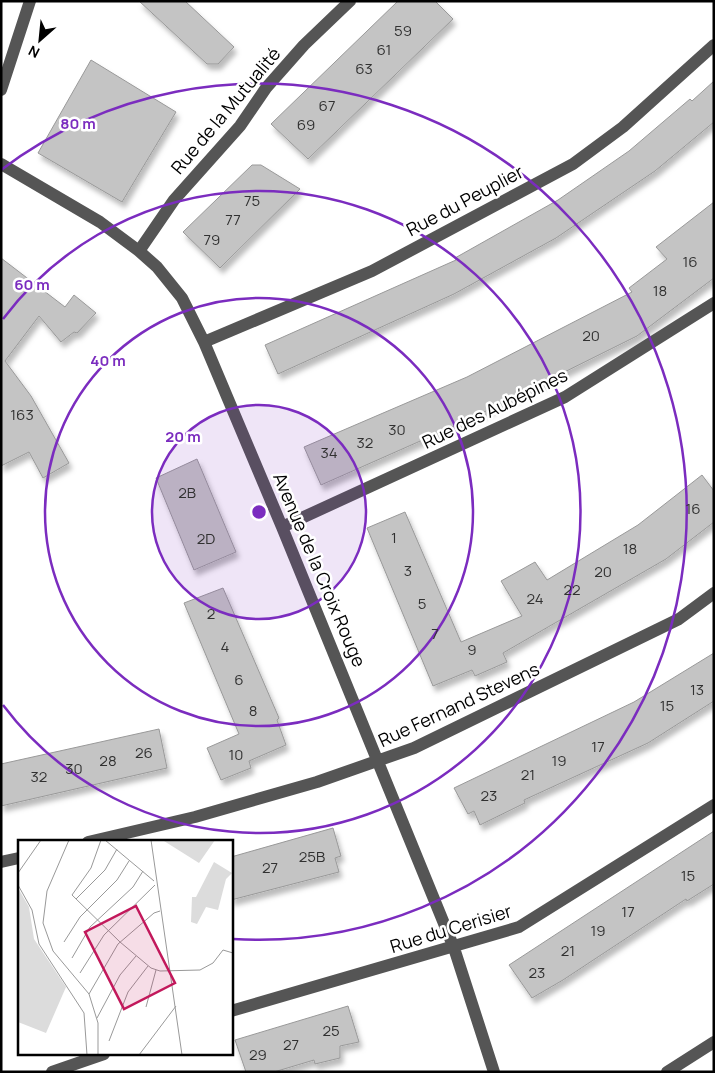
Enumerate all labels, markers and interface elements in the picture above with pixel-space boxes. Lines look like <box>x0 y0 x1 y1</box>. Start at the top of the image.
north arrow <box>15 15 65 65</box>
house number: 59 <box>394 20 412 41</box>
house number: 61 <box>377 39 391 60</box>
text: N <box>25 41 43 63</box>
street label: Rue de la Mutualité <box>165 42 285 179</box>
house number: 63 <box>355 58 373 79</box>
house number: 67 <box>319 95 335 116</box>
text: 80 m <box>60 113 96 134</box>
house number: 69 <box>297 114 315 135</box>
street label: Rue du Peuplier <box>402 159 528 241</box>
house number: 75 <box>244 190 260 211</box>
house number: 77 <box>225 209 241 230</box>
house number: 79 <box>204 229 220 250</box>
house number: 16 <box>682 251 698 272</box>
text: 60 m <box>14 274 50 295</box>
house number: 18 <box>653 280 667 301</box>
house number: 20 <box>582 325 600 346</box>
text: 40 m <box>90 350 126 371</box>
street label: Rue des Aubépines <box>418 362 571 454</box>
house number: 163 <box>10 404 34 425</box>
house number: 30 <box>388 419 406 440</box>
text: 20 m <box>165 426 201 447</box>
house number: 32 <box>357 432 373 453</box>
house number: 34 <box>320 442 338 463</box>
street label: Avenue de la Croix Rouge <box>268 469 372 670</box>
house number: 2B <box>178 482 196 503</box>
house number: 16 <box>685 498 701 519</box>
centre of rings <box>250 503 268 521</box>
house number: 1 <box>391 527 397 548</box>
house number: 2D <box>197 528 215 549</box>
house number: 18 <box>623 538 637 559</box>
house number: 3 <box>404 560 412 581</box>
house number: 20 <box>594 561 612 582</box>
house number: 22 <box>563 579 581 600</box>
house number: 24 <box>526 588 544 609</box>
house number: 5 <box>418 593 426 614</box>
house number: 2 <box>207 603 215 624</box>
house number: 7 <box>431 623 439 644</box>
house number: 4 <box>221 636 230 657</box>
house number: 9 <box>467 639 477 660</box>
street label: Rue Fernand Stevens <box>374 656 543 752</box>
house number: 6 <box>234 669 244 690</box>
house number: 13 <box>690 679 704 700</box>
house number: 15 <box>660 695 674 716</box>
house number: 8 <box>249 700 257 721</box>
house number: 17 <box>591 736 605 757</box>
house number: 26 <box>135 742 153 763</box>
house number: 10 <box>229 744 244 765</box>
house number: 28 <box>99 750 117 771</box>
house number: 19 <box>551 750 567 771</box>
house number: 30 <box>65 758 83 779</box>
house number: 21 <box>521 764 535 785</box>
house number: 32 <box>31 766 47 787</box>
house number: 23 <box>481 785 497 806</box>
inset map <box>18 840 232 1056</box>
house number: 25B <box>299 846 325 867</box>
house number: 27 <box>262 857 278 878</box>
house number: 15 <box>681 865 695 886</box>
street label: Rue du Cerisier <box>387 898 515 958</box>
house number: 17 <box>621 901 635 922</box>
house number: 19 <box>590 920 606 941</box>
house number: 21 <box>561 940 575 961</box>
house number: 23 <box>529 962 545 983</box>
house number: 25 <box>322 1020 340 1041</box>
house number: 27 <box>283 1034 299 1055</box>
house number: 29 <box>249 1044 267 1065</box>

